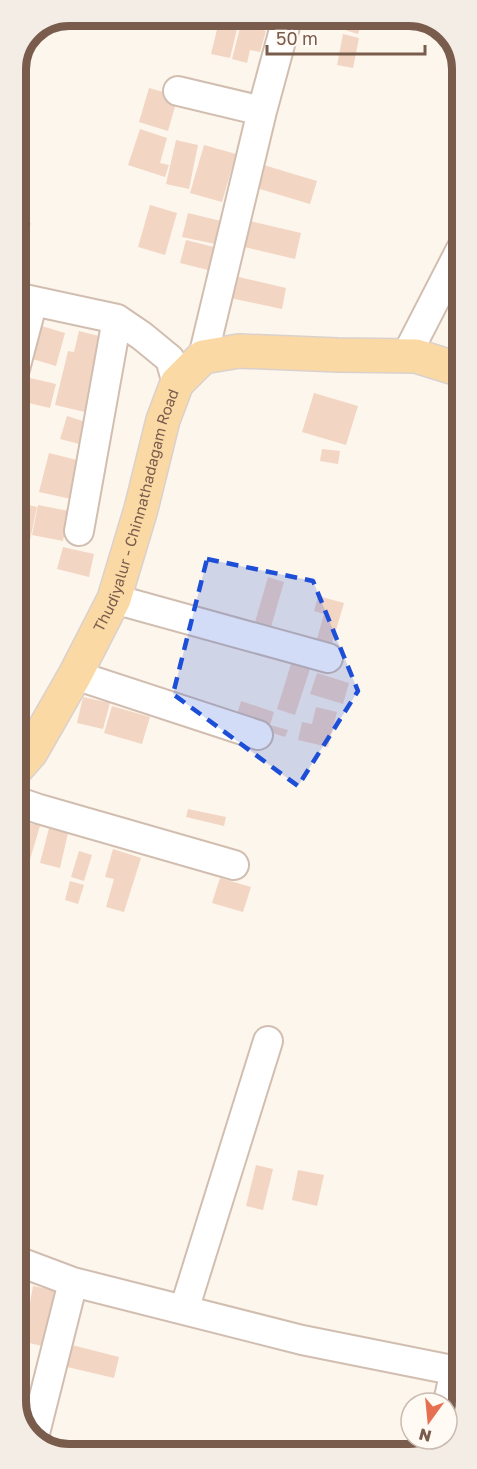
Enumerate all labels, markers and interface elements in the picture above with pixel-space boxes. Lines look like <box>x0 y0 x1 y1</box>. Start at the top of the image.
scale bar <box>267 18 424 56</box>
text: 50 m <box>276 27 318 49</box>
street label: Thudiyalur - Chinnathadagam Road <box>89 386 182 634</box>
north arrow <box>399 1391 459 1451</box>
text: N <box>417 1424 434 1447</box>

